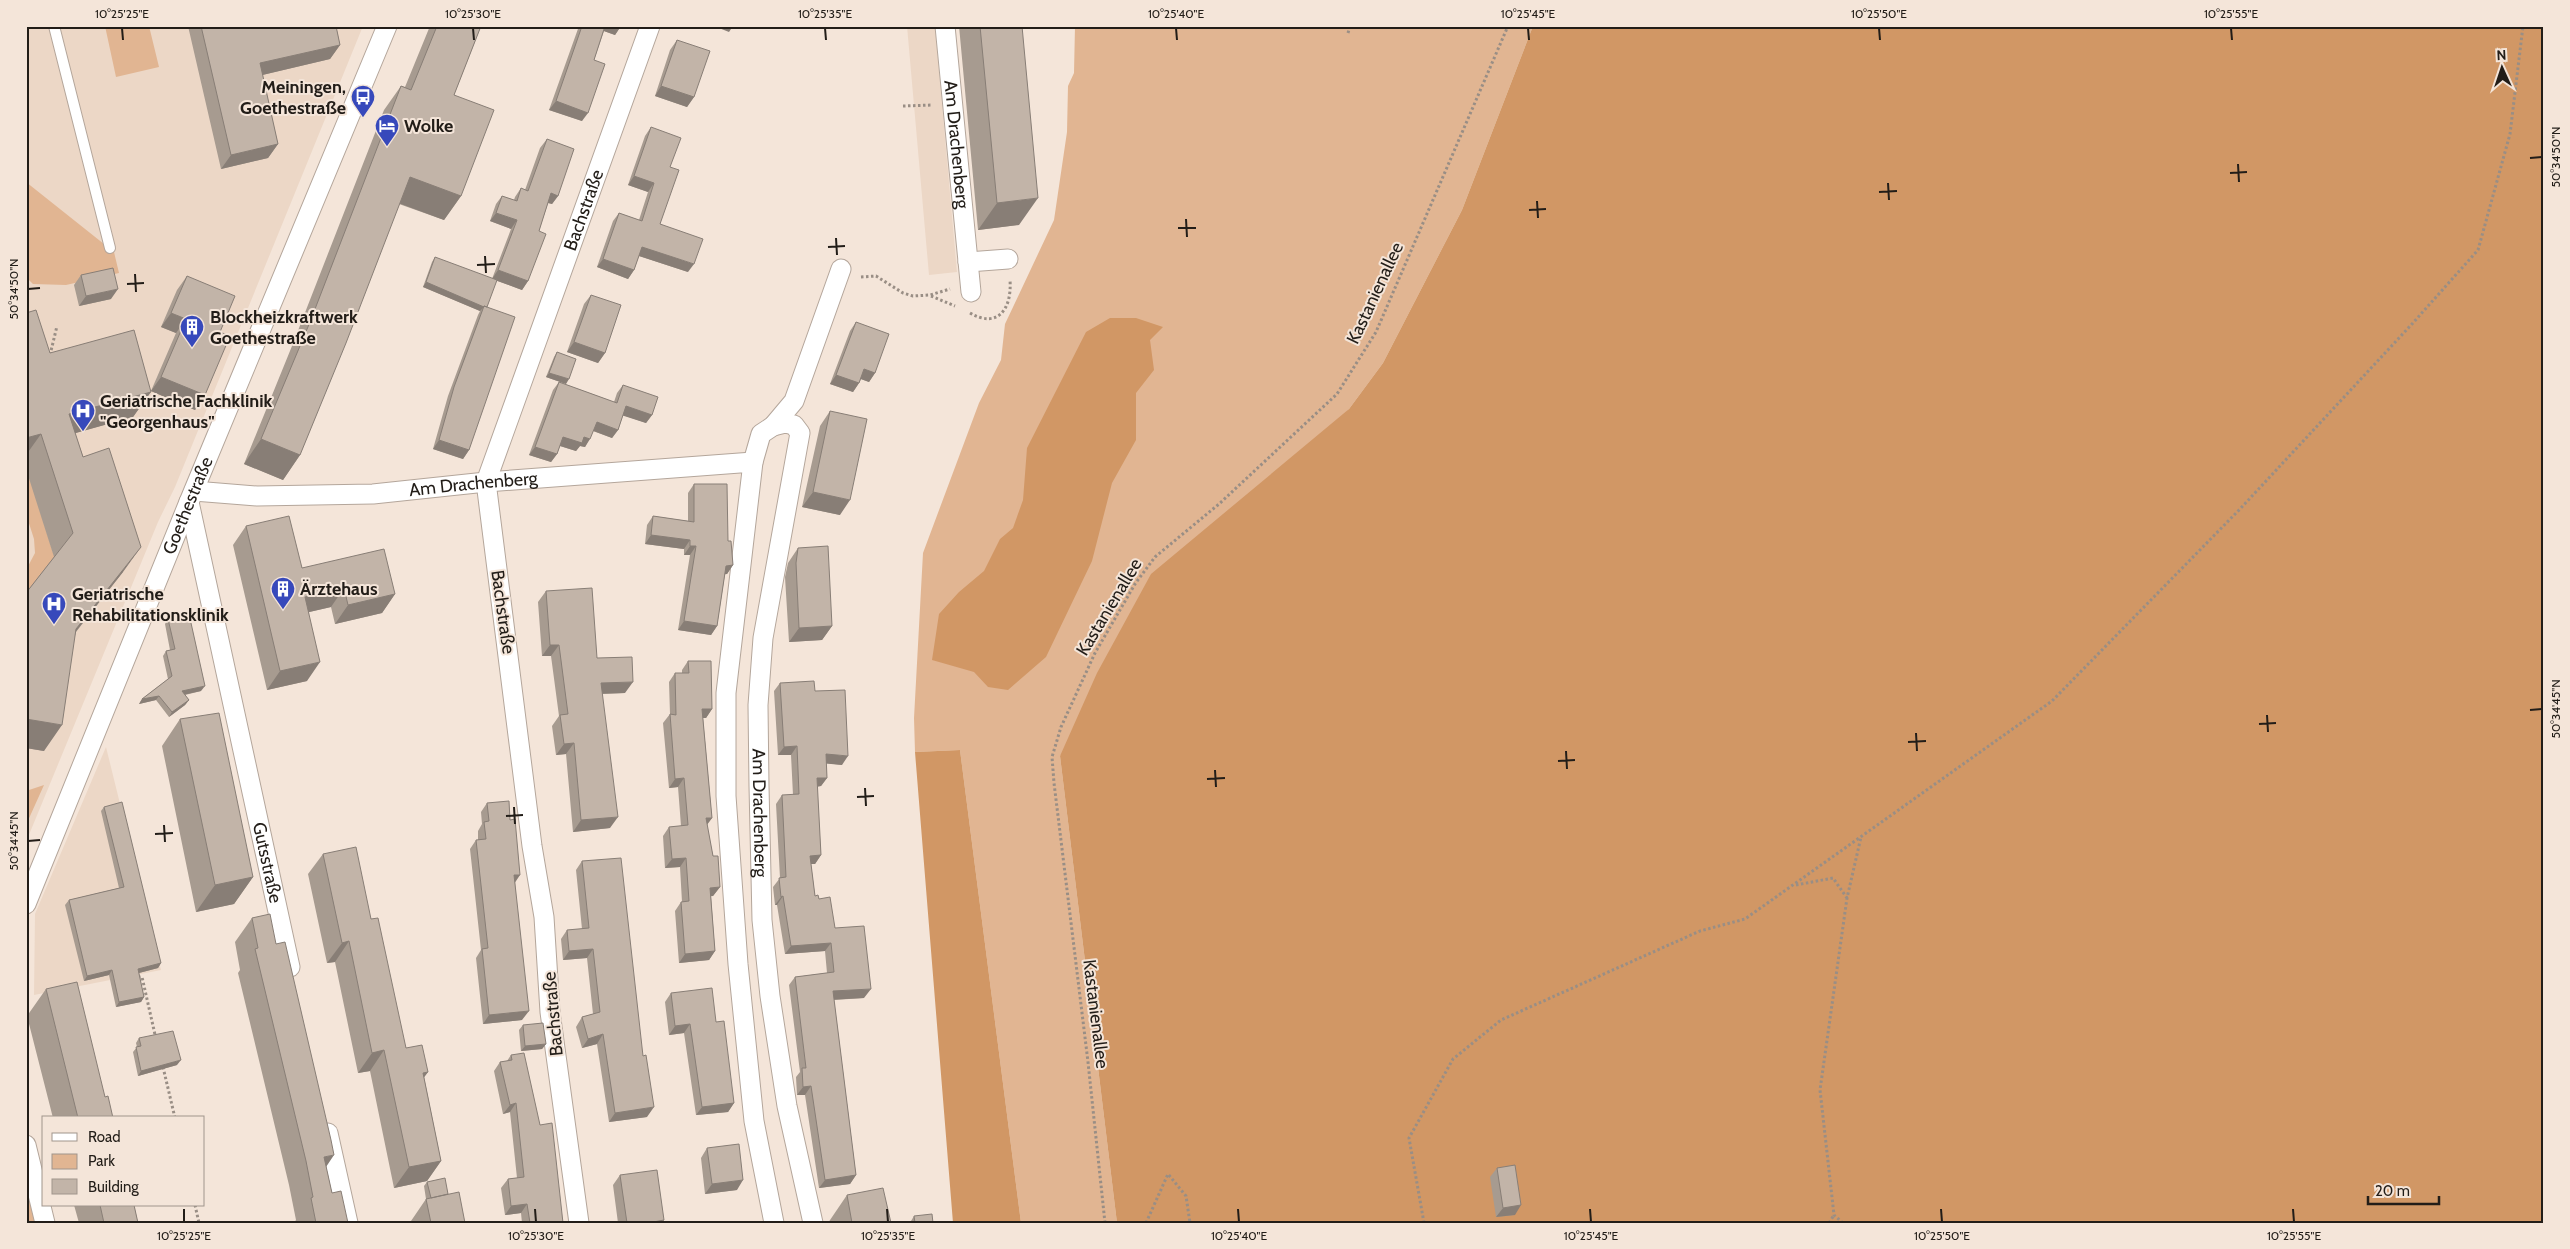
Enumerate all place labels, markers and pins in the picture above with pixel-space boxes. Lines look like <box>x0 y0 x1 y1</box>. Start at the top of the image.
place label: Meiningen, Goethestraße <box>240 76 346 119</box>
bus stop icon: Meiningen, Goethestraße <box>350 84 376 118</box>
hotel icon: Wolke <box>374 113 400 147</box>
place label: Wolke <box>404 115 453 137</box>
place label: Blockheizkraftwerk Goethestraße <box>210 306 358 349</box>
building icon: Blockheizkraftwerk Goethestraße <box>179 314 205 348</box>
place label: Geriatrische Fachklinik "Georgenhaus" <box>100 390 273 433</box>
hospital icon: Geriatrische Fachklinik "Georgenhaus" <box>70 398 96 432</box>
building icon: Ärztehaus <box>270 576 296 610</box>
place label: Ärztehaus <box>300 578 378 600</box>
place label: Geriatrische Rehabilitationsklinik <box>72 583 229 626</box>
hospital icon: Geriatrische Rehabilitationsklinik <box>41 591 67 625</box>

